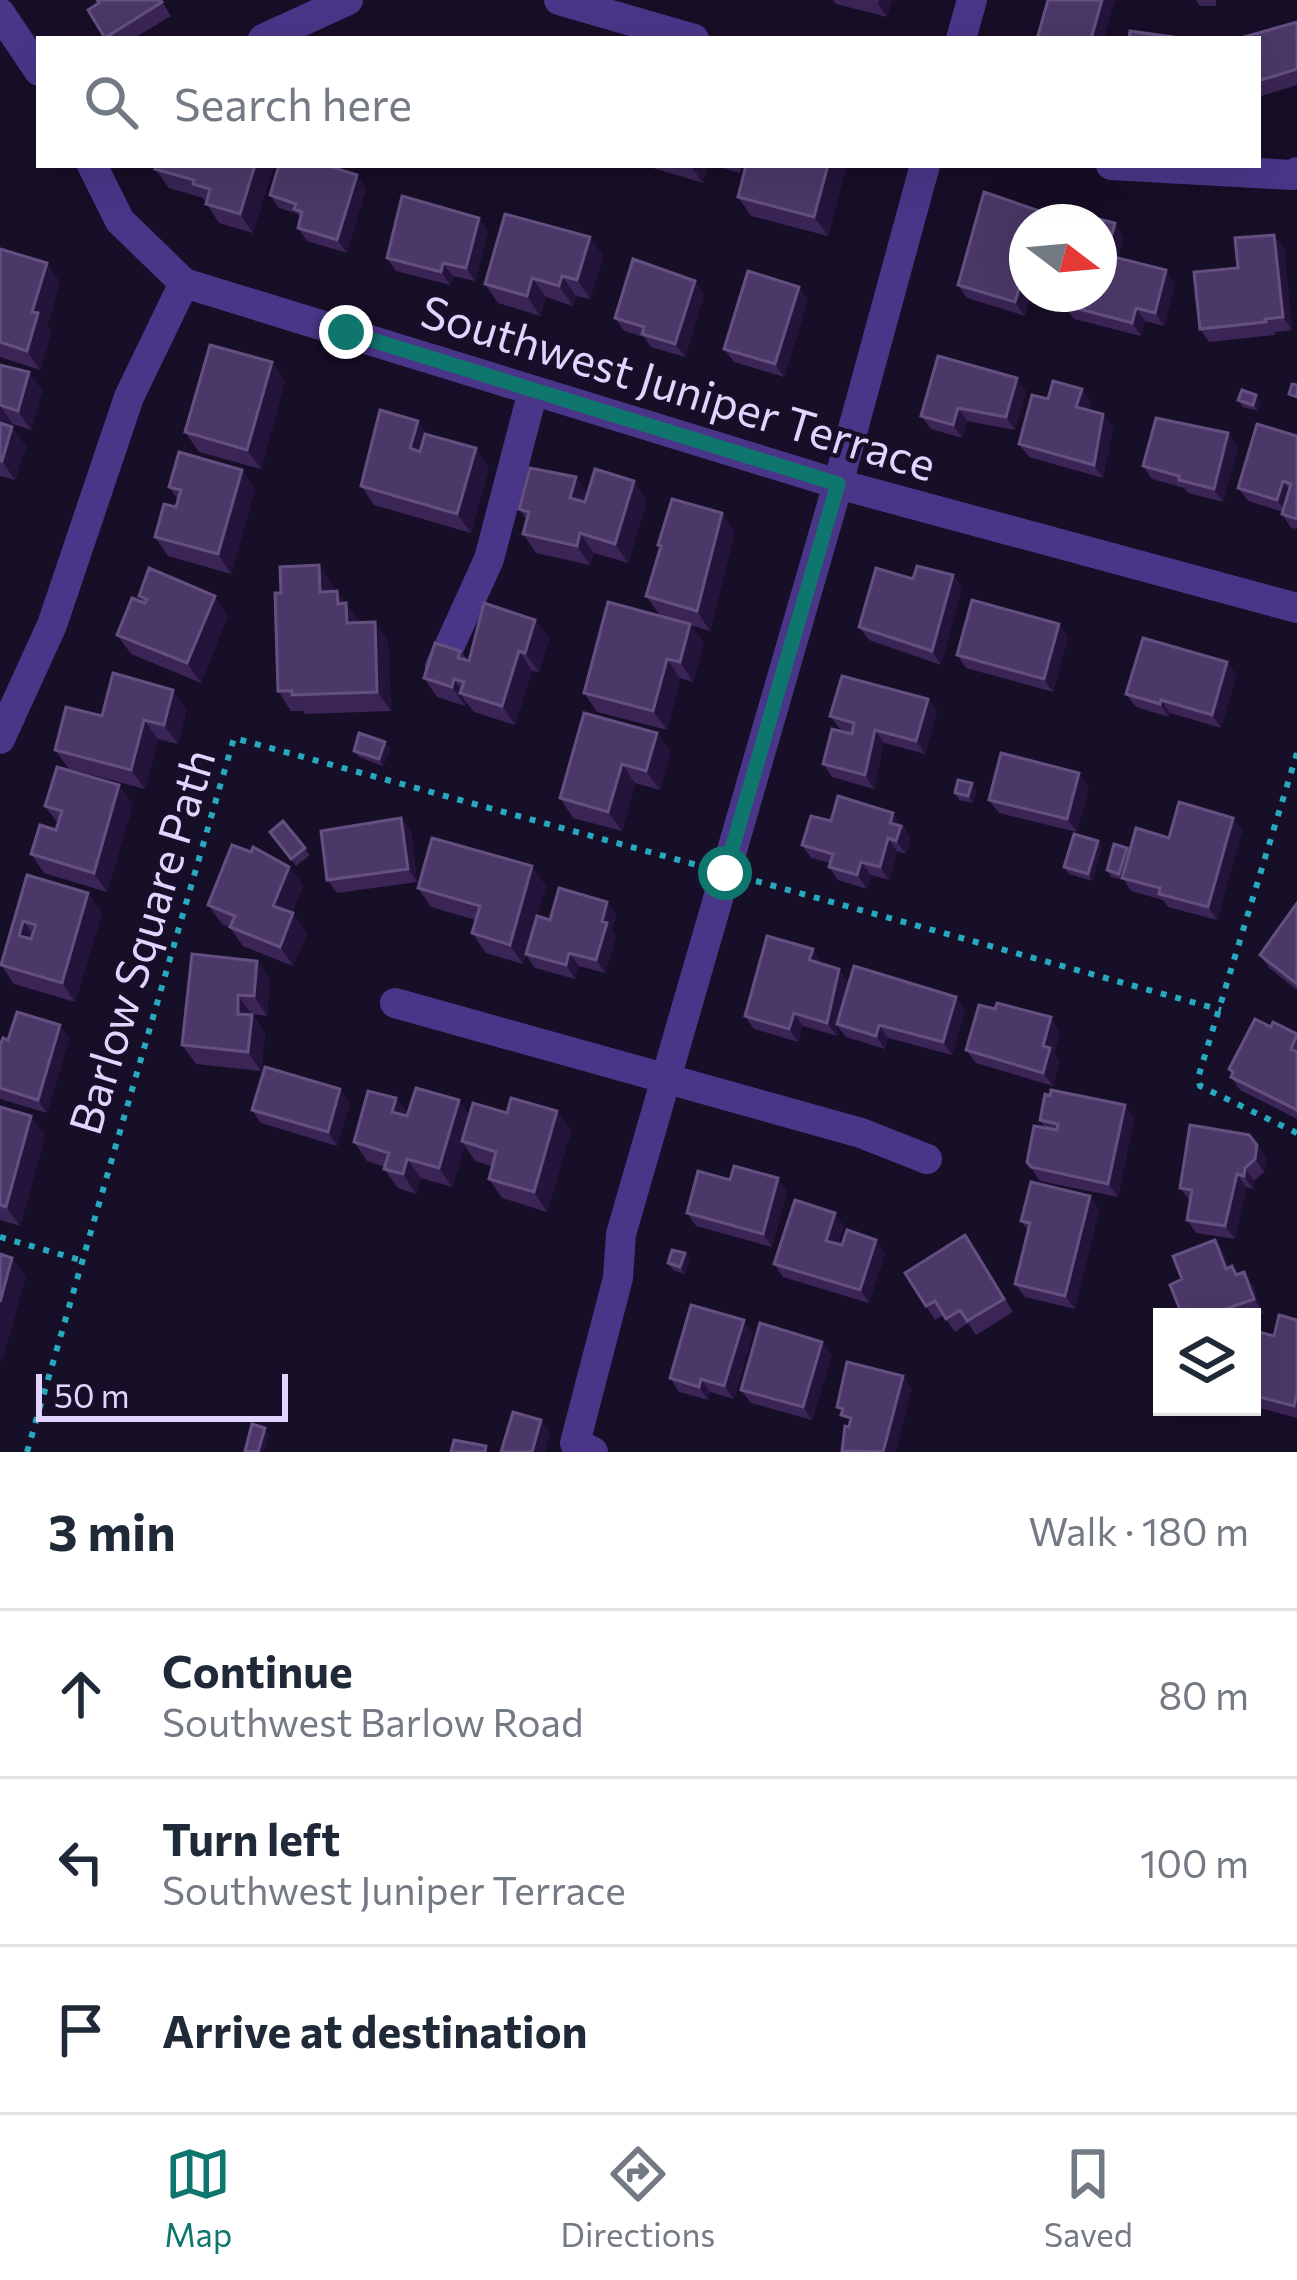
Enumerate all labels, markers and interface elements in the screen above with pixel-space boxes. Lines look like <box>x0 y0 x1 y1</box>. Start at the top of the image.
search box <box>36 36 1261 168</box>
icon: search <box>78 69 144 135</box>
text: Search here <box>174 75 412 130</box>
north arrow <box>1009 204 1117 312</box>
street label: Southwest Juniper Terrace <box>415 281 943 491</box>
route end <box>319 305 373 359</box>
street label: Barlow Square Path <box>55 742 225 1140</box>
route start <box>698 846 752 900</box>
map controls <box>1153 1308 1261 1416</box>
button: layers <box>1153 1308 1261 1416</box>
scale bar <box>36 1368 288 1421</box>
text: 50 m <box>54 1374 130 1415</box>
text: 3 min <box>48 1499 176 1562</box>
text: Walk · 180 m <box>1028 1506 1249 1554</box>
text: Continue <box>162 1642 353 1697</box>
icon: ahead <box>48 1661 114 1727</box>
text: 80 m <box>1158 1670 1249 1718</box>
text: Southwest Barlow Road <box>162 1697 583 1745</box>
text: Turn left <box>162 1810 340 1865</box>
icon: left <box>48 1829 114 1895</box>
text: 100 m <box>1140 1838 1249 1886</box>
text: Southwest Juniper Terrace <box>162 1865 626 1913</box>
icon: arrive <box>48 1997 114 2063</box>
text: Arrive at destination <box>162 2002 588 2057</box>
tab: Map <box>164 2141 232 2254</box>
tab: Directions <box>561 2141 715 2254</box>
tab: Saved <box>1044 2141 1133 2254</box>

